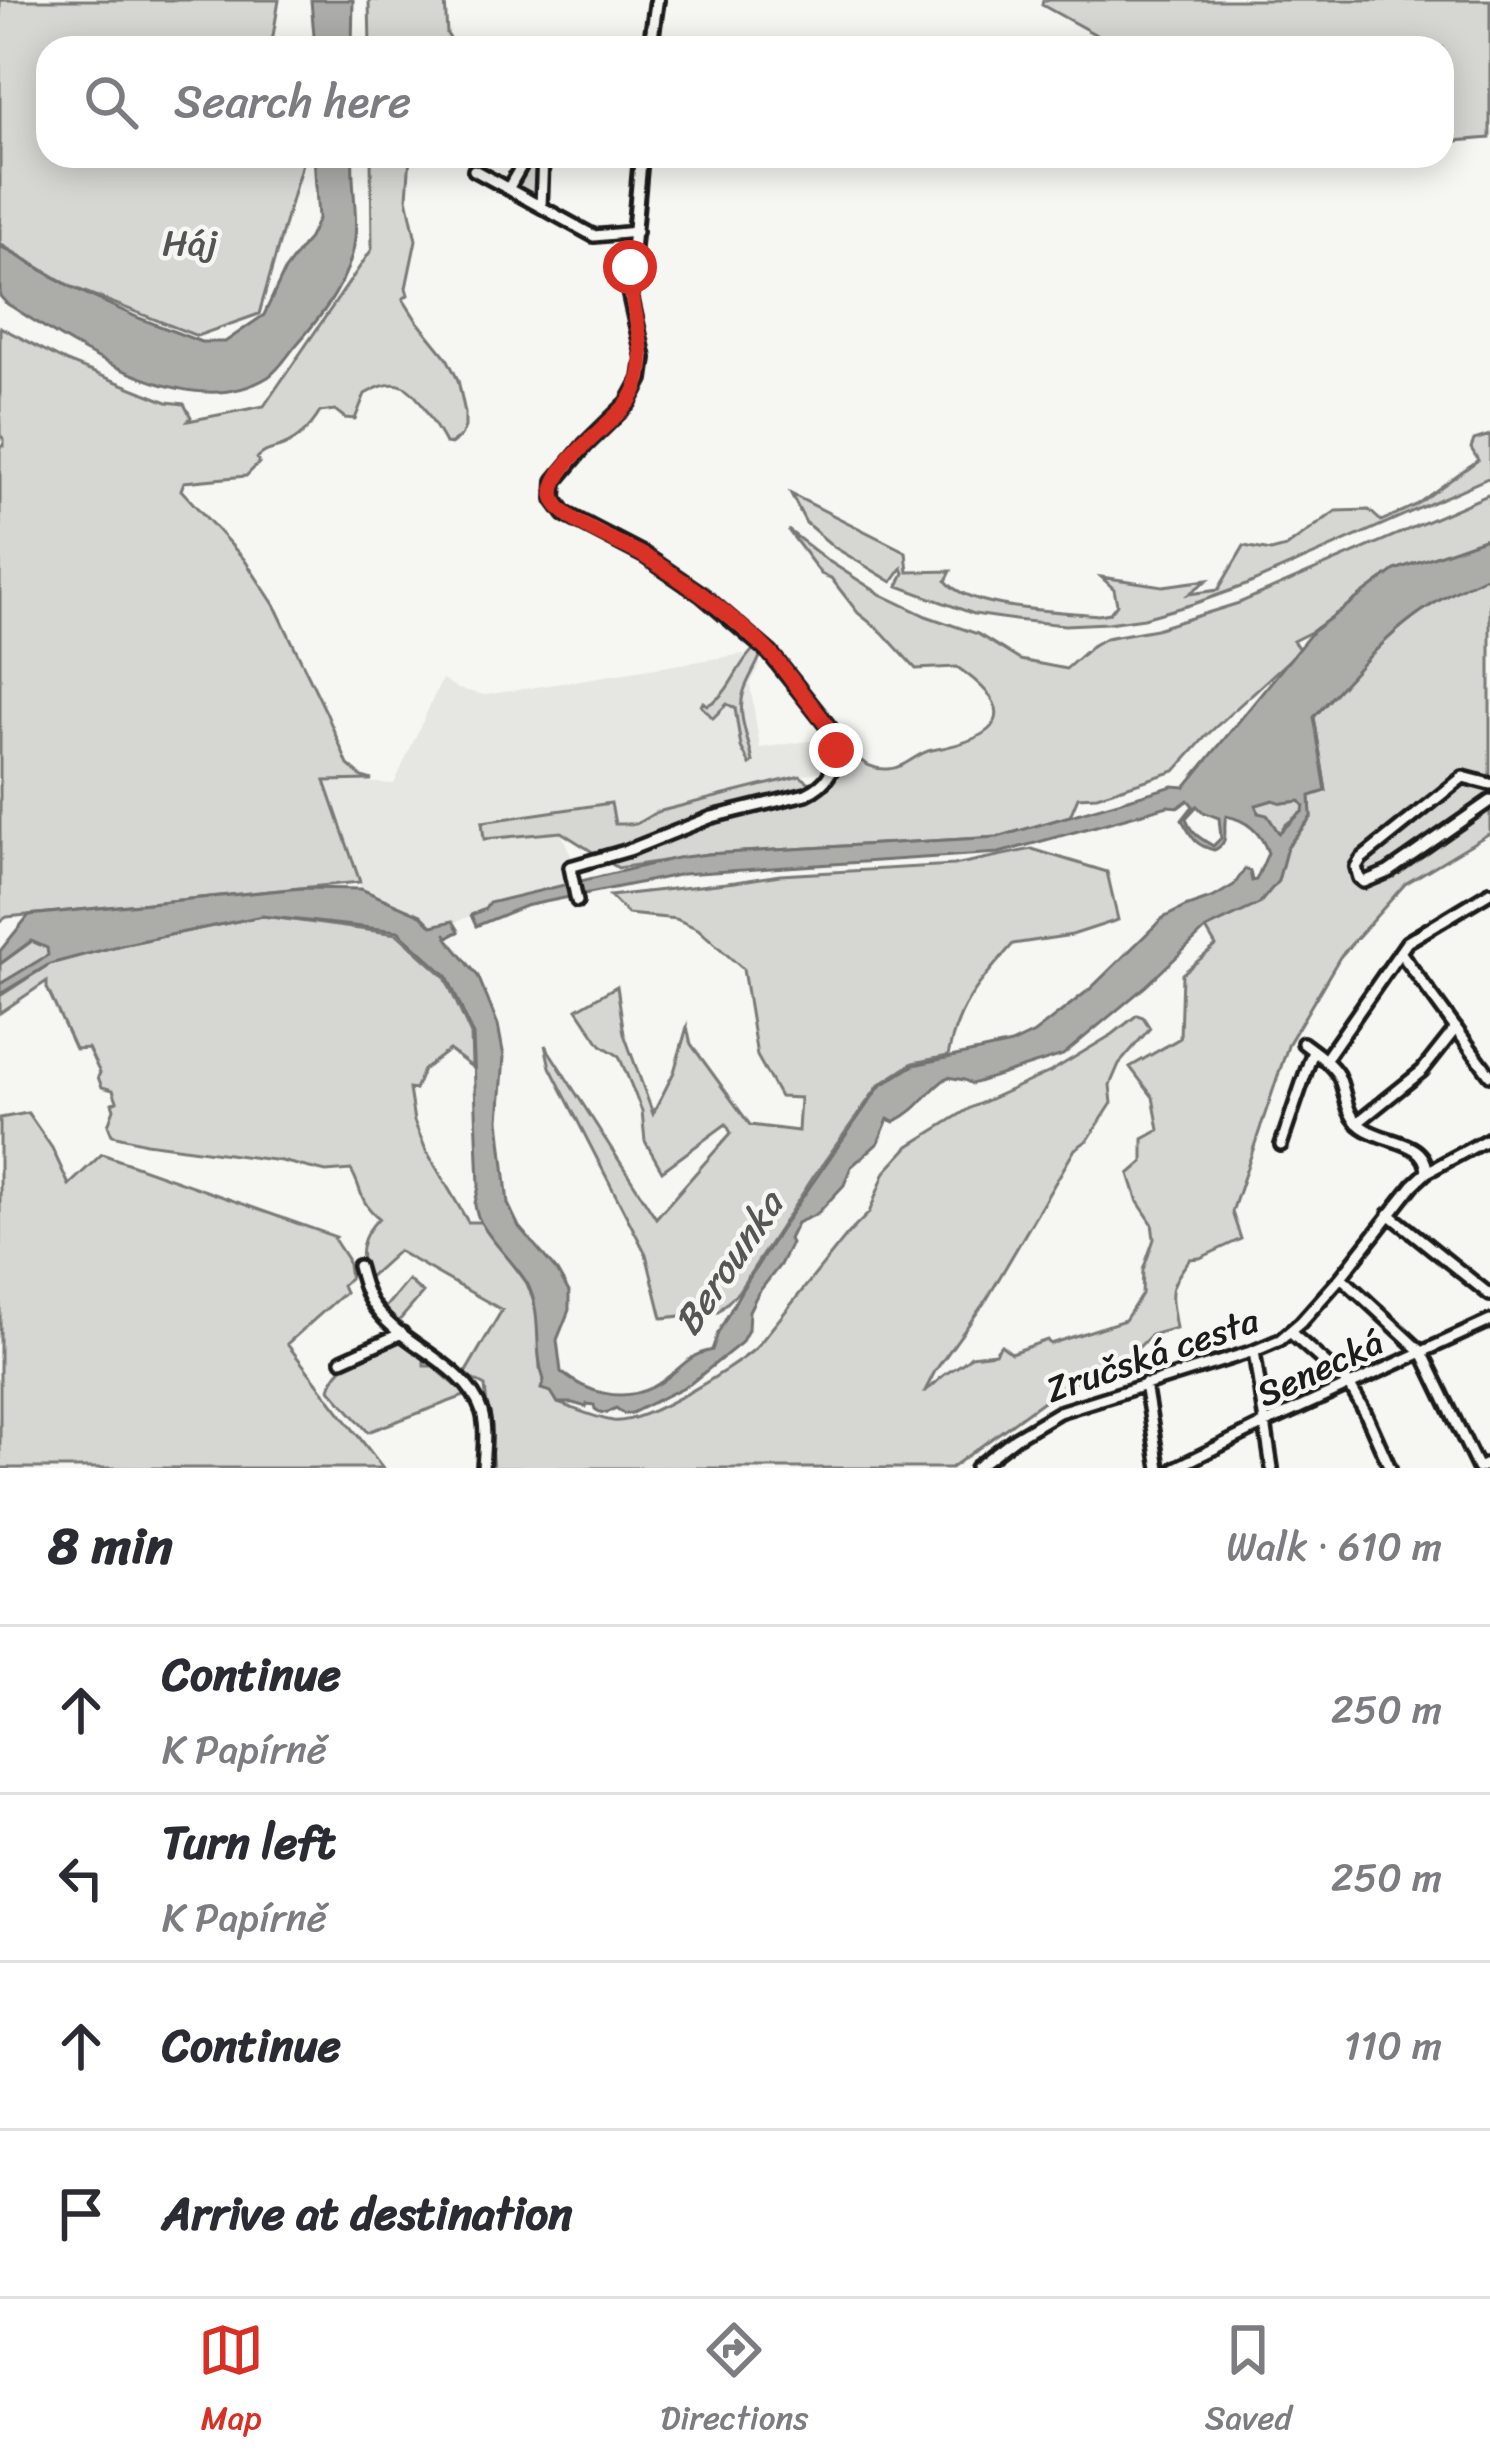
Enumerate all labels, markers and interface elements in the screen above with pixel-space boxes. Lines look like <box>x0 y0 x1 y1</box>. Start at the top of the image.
search box <box>36 36 1454 168</box>
text: Search here <box>174 62 411 142</box>
icon: search <box>78 69 144 135</box>
park label: Háj <box>162 211 218 275</box>
route start <box>603 240 657 294</box>
route end <box>809 723 863 777</box>
water label: Berounka <box>654 1173 804 1350</box>
street label: Zručská cesta <box>1037 1288 1268 1421</box>
street label: Senecká <box>1246 1311 1394 1425</box>
text: 8 min <box>48 1501 173 1591</box>
text: Walk · 610 m <box>1226 1512 1442 1581</box>
text: Continue <box>162 1635 341 1715</box>
text: 250 m <box>1331 1675 1442 1744</box>
icon: ahead <box>48 1677 114 1743</box>
text: K Papírně <box>162 1715 327 1784</box>
text: Turn left <box>162 1803 335 1883</box>
text: 250 m <box>1331 1843 1442 1912</box>
icon: left <box>48 1845 114 1911</box>
text: K Papírně <box>162 1883 327 1952</box>
text: Continue <box>162 2006 341 2086</box>
text: 110 m <box>1344 2011 1442 2080</box>
icon: ahead <box>48 2013 114 2079</box>
text: Arrive at destination <box>162 2174 572 2254</box>
icon: arrive <box>48 2181 114 2247</box>
tab: Map <box>198 2317 264 2447</box>
tab: Directions <box>661 2317 808 2447</box>
tab: Saved <box>1205 2317 1292 2447</box>

